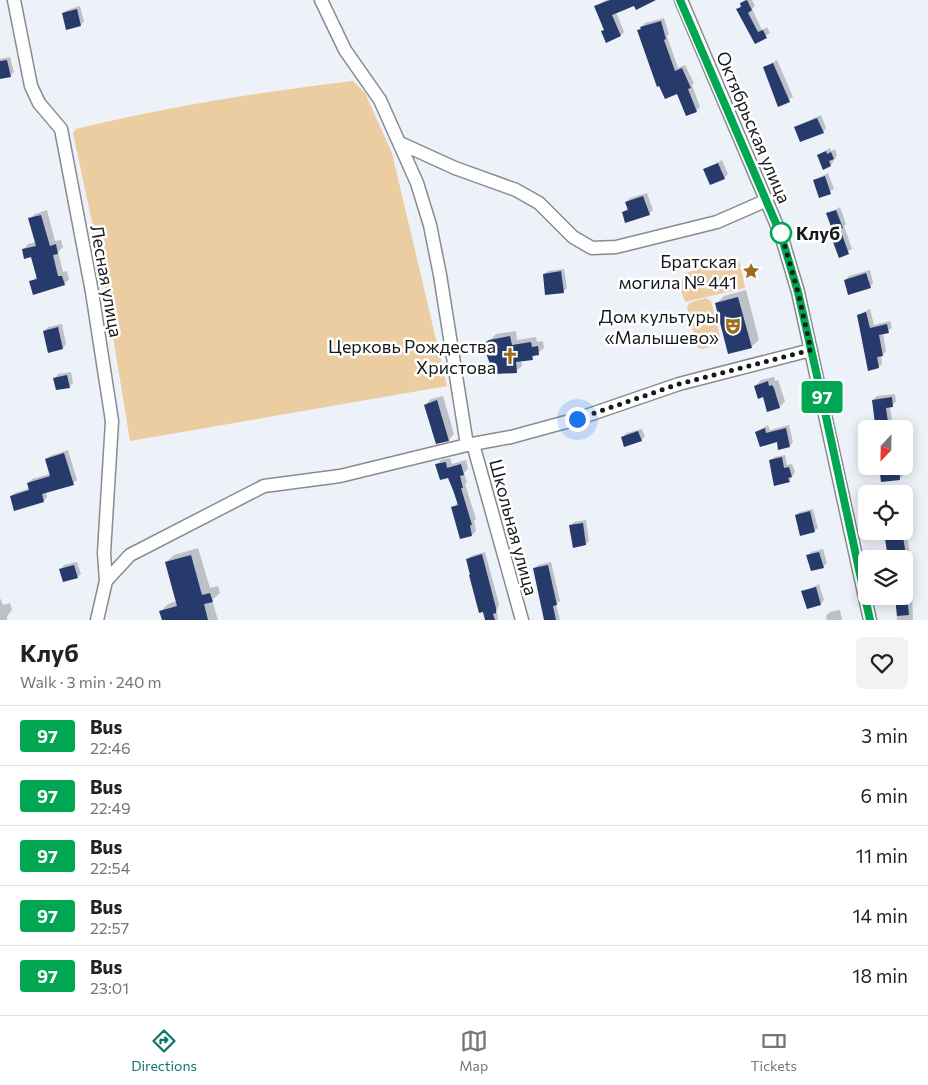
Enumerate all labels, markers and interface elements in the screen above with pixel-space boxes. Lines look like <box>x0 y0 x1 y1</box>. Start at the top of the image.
street label: Октябрьская улица <box>712 48 796 206</box>
marker: Клуб <box>770 222 792 244</box>
place label: Клуб <box>796 222 840 244</box>
street label: Лесная улица <box>86 223 128 339</box>
place label: Братская могила № 441 <box>619 250 737 293</box>
place icon: Братская могила № 441 <box>741 261 761 281</box>
place label: Дом культуры «Малышево» <box>599 305 719 348</box>
theatre icon: Дом культуры «Малышево» <box>723 316 743 336</box>
place label: Церковь Рождества Христова <box>328 335 496 378</box>
church icon: Церковь Рождества Христова <box>500 346 520 366</box>
line badge: 97 <box>800 381 844 413</box>
text: 97 <box>812 386 832 408</box>
your location <box>565 407 590 432</box>
north arrow <box>858 420 912 475</box>
map controls <box>858 420 913 605</box>
street label: Школьная улица <box>485 457 543 597</box>
button: locate <box>858 485 913 540</box>
button: layers <box>858 550 913 605</box>
button: heart <box>856 637 908 689</box>
text: Клуб <box>20 638 79 667</box>
text: Walk · 3 min · 240 m <box>20 672 161 691</box>
text: Bus <box>90 715 122 738</box>
text: 3 min <box>861 724 908 747</box>
text: 97 <box>37 725 58 747</box>
text: 22:46 <box>90 738 131 757</box>
text: Bus <box>90 775 122 798</box>
text: 6 min <box>860 784 908 807</box>
text: 97 <box>37 785 58 807</box>
text: 22:49 <box>90 798 131 817</box>
text: Bus <box>90 835 122 858</box>
text: 11 min <box>856 844 908 867</box>
text: 97 <box>37 845 58 867</box>
text: 22:54 <box>90 858 130 877</box>
text: Bus <box>90 895 122 918</box>
text: 14 min <box>852 904 908 927</box>
text: 97 <box>37 905 58 927</box>
text: 22:57 <box>90 918 129 937</box>
text: Bus <box>90 955 122 978</box>
text: 18 min <box>852 964 908 987</box>
text: 97 <box>37 965 58 987</box>
text: 23:01 <box>90 978 129 997</box>
tab: Directions <box>131 1027 197 1074</box>
tab: Map <box>459 1027 488 1074</box>
tab: Tickets <box>751 1027 797 1074</box>

